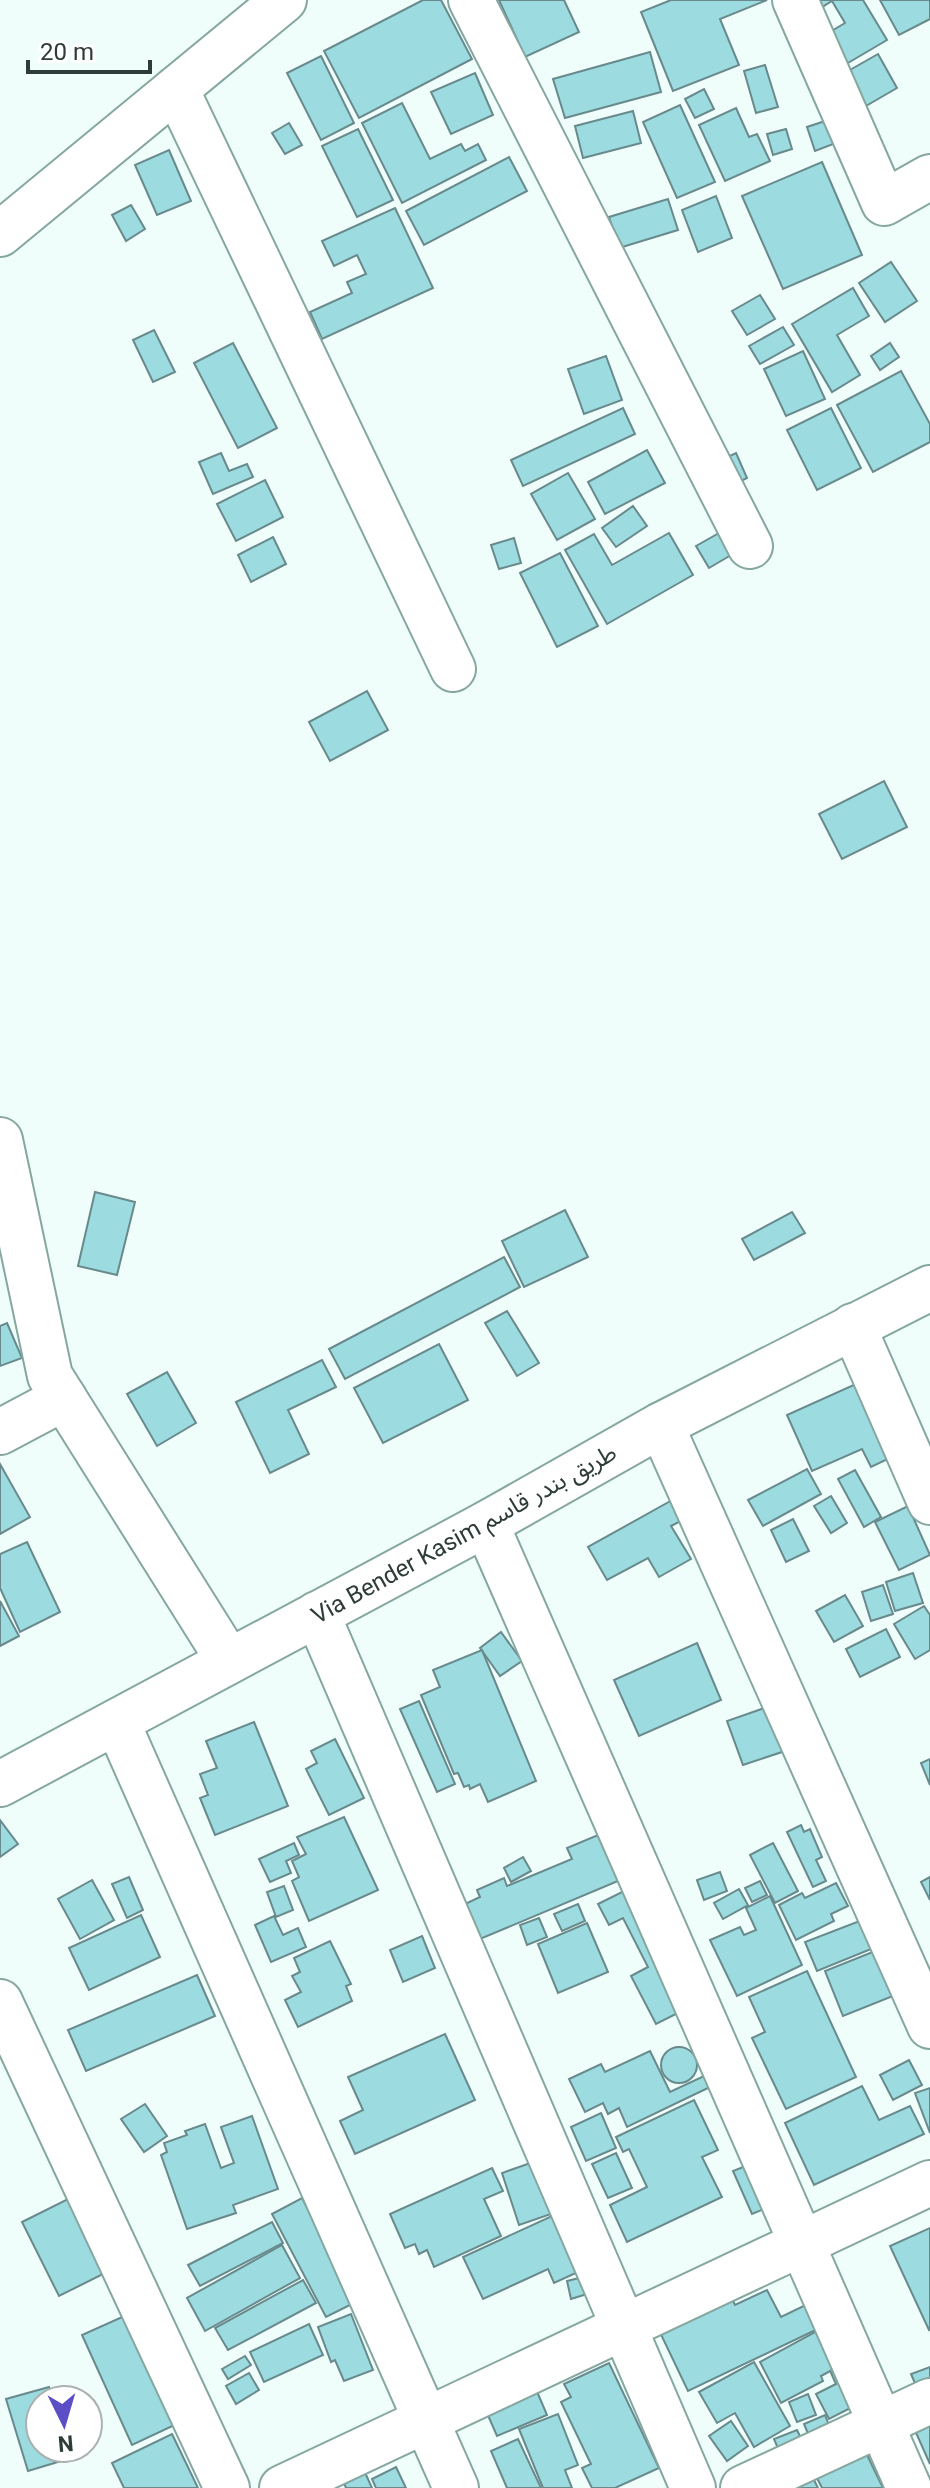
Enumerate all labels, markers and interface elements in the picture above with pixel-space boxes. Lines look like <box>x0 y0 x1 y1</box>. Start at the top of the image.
scale bar <box>28 24 150 74</box>
text: 20 m <box>40 38 94 66</box>
street label: Via Bender Kasim طريق بندر قاسم <box>307 1438 623 1632</box>
north arrow <box>24 2384 104 2464</box>
text: N <box>57 2430 75 2457</box>

